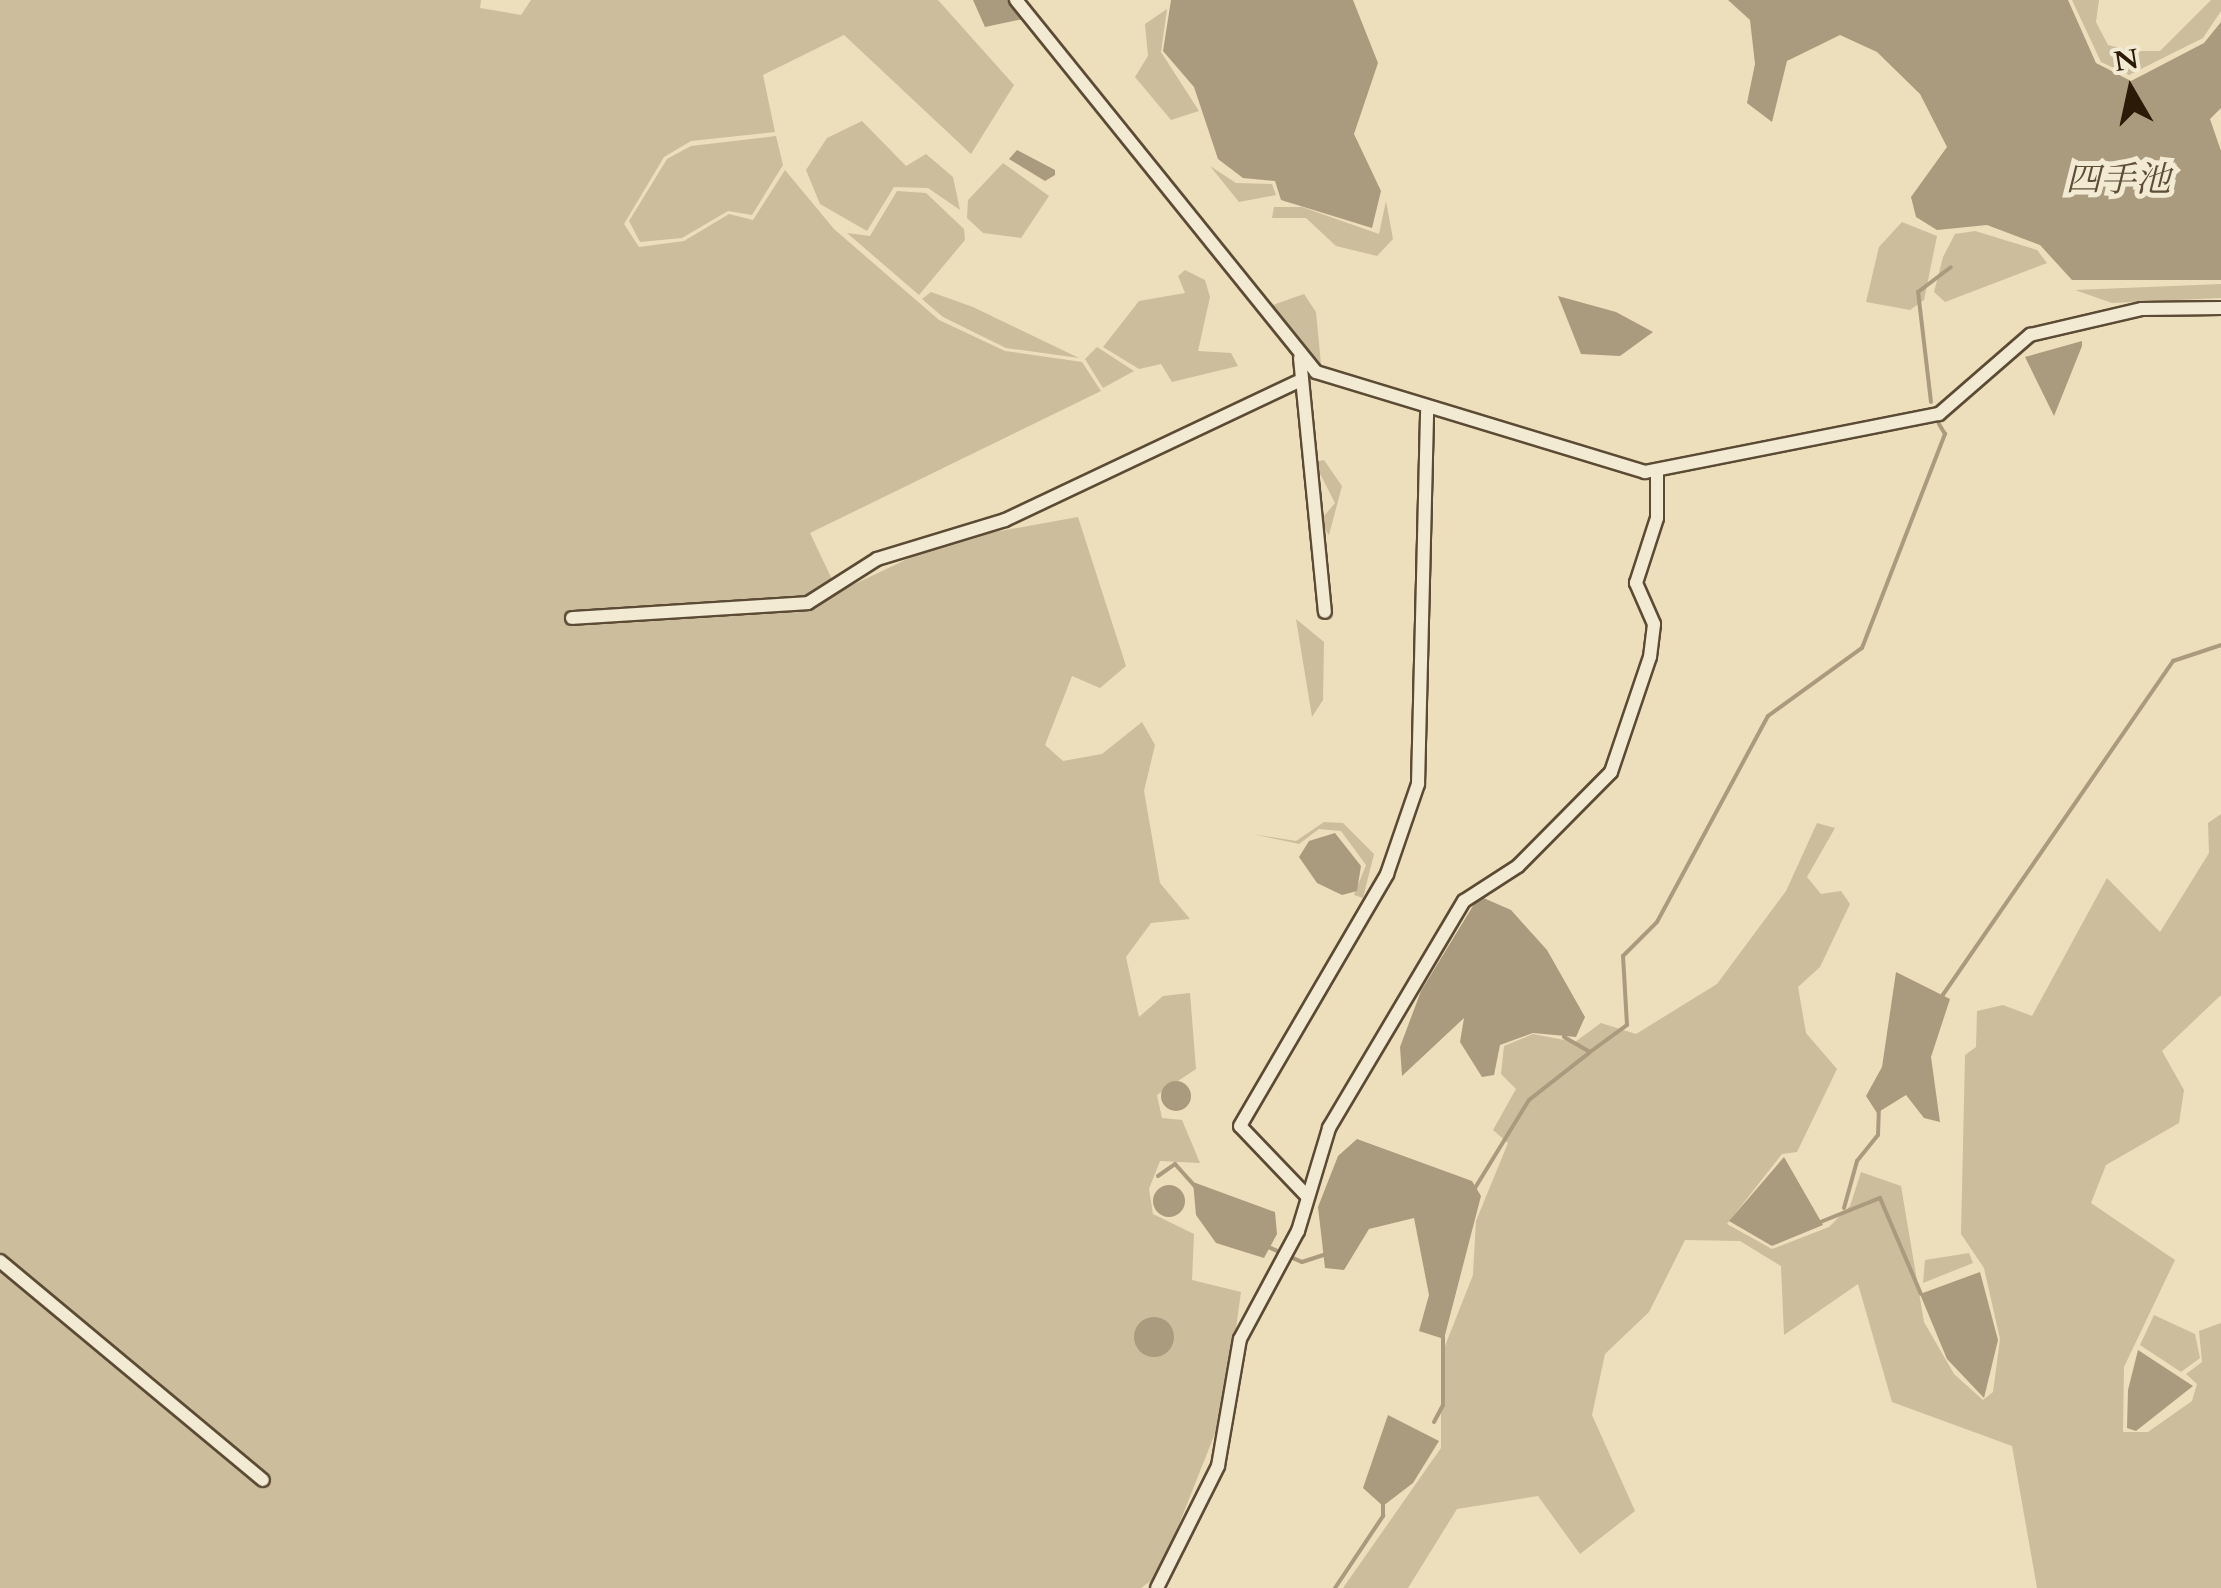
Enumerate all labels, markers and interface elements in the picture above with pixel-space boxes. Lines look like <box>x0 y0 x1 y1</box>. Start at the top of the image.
north arrow <box>2081 40 2181 140</box>
text: N <box>2111 40 2141 81</box>
water label: 四手池 <box>2066 159 2170 201</box>

